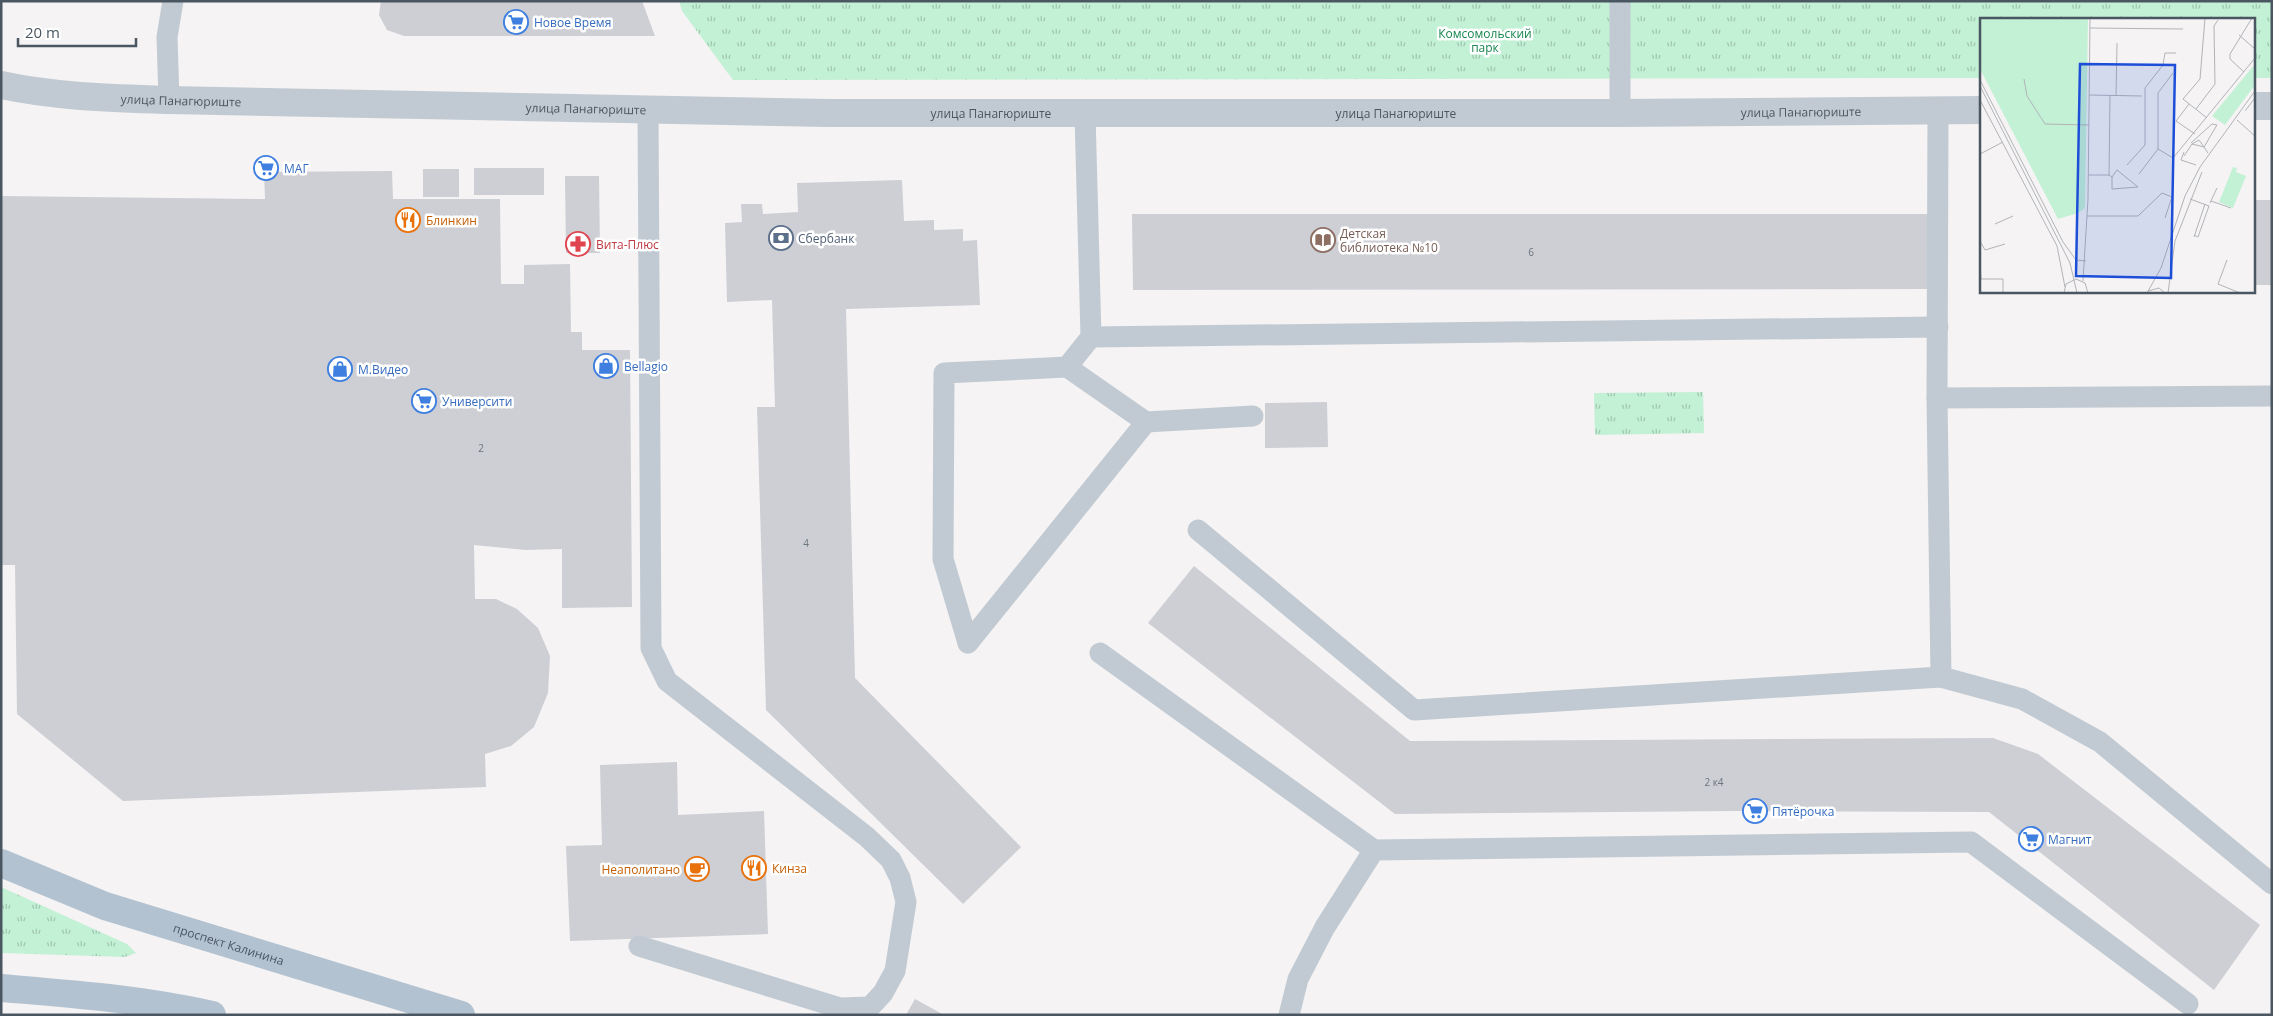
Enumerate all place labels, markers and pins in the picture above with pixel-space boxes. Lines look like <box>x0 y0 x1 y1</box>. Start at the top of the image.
supermarket icon: Новое Время <box>503 9 529 35</box>
place label: Новое Время <box>534 14 611 31</box>
supermarket icon: МАГ <box>253 155 279 181</box>
place label: МАГ <box>284 160 309 177</box>
restaurant icon: Блинкин <box>395 207 421 233</box>
place label: Блинкин <box>426 212 477 229</box>
bank icon: Сбербанк <box>768 225 794 251</box>
place label: Детская библиотека №10 <box>1340 225 1438 256</box>
library icon: Детская библиотека №10 <box>1310 227 1336 253</box>
place label: Сбербанк <box>798 230 855 247</box>
pharmacy icon: Вита-Плюс <box>565 231 591 257</box>
place label: Вита-Плюс <box>596 236 659 253</box>
shop icon: Bellagio <box>593 353 619 379</box>
shop icon: М.Видео <box>327 356 353 382</box>
place label: Bellagio <box>624 358 668 375</box>
place label: М.Видео <box>358 361 408 378</box>
supermarket icon: Университи <box>411 388 437 414</box>
place label: Университи <box>442 393 512 410</box>
supermarket icon: Пятёрочка <box>1742 798 1768 824</box>
place label: Пятёрочка <box>1772 803 1834 820</box>
supermarket icon: Магнит <box>2018 826 2044 852</box>
place label: Магнит <box>2048 831 2092 848</box>
restaurant icon: Кинза <box>741 855 767 881</box>
cafe icon: Неаполитано <box>684 856 710 882</box>
place label: Кинза <box>772 860 807 877</box>
place label: Неаполитано <box>601 861 680 878</box>

